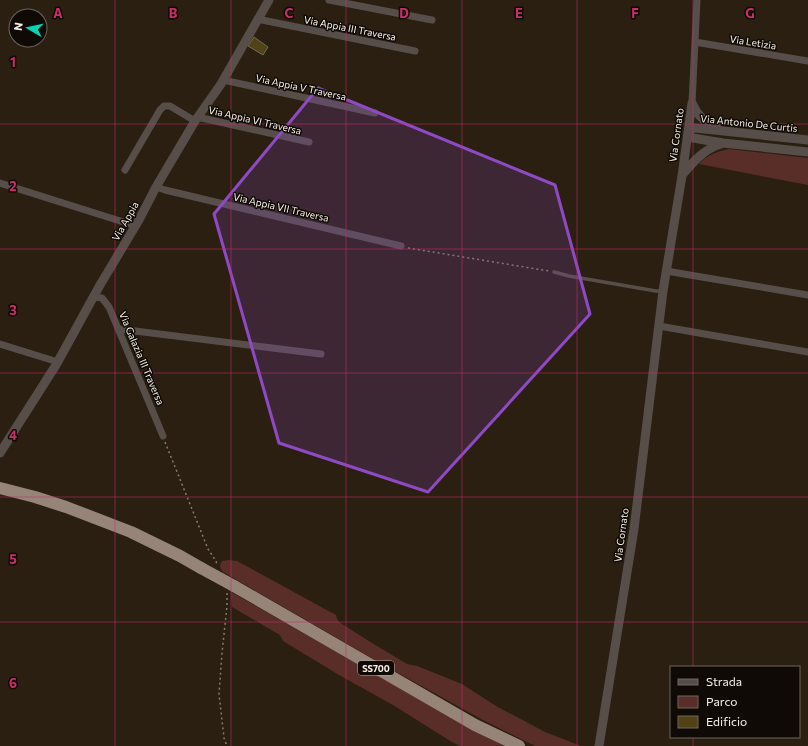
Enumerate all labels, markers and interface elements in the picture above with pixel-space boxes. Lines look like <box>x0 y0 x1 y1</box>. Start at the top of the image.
text: A <box>53 5 63 21</box>
text: B <box>169 5 178 21</box>
text: C <box>285 5 294 21</box>
text: D <box>399 5 409 21</box>
text: E <box>515 5 523 21</box>
text: F <box>631 5 639 21</box>
text: G <box>745 5 755 21</box>
north arrow <box>8 8 48 48</box>
street label: Via Appia III Traversa <box>303 13 397 43</box>
text: N <box>11 21 25 31</box>
street label: Via Letizia <box>729 32 777 52</box>
text: 1 <box>10 54 16 70</box>
street label: Via Appia V Traversa <box>255 72 347 102</box>
street label: Via Appia VI Traversa <box>207 103 303 137</box>
street label: Via Cornato <box>666 107 686 163</box>
street label: Via Antonio De Curtis <box>700 112 799 134</box>
text: 2 <box>9 178 17 194</box>
street label: Via Appia VII Traversa <box>232 190 330 224</box>
street label: Via Appia <box>109 199 141 243</box>
text: 3 <box>9 302 17 318</box>
street label: Via Galazia III Traversa <box>117 309 167 407</box>
text: 4 <box>9 427 17 443</box>
street label: Via Cornato <box>611 507 631 563</box>
text: 5 <box>9 551 17 567</box>
road number: SS700 <box>358 661 394 675</box>
legend <box>670 666 800 738</box>
text: Strada <box>706 674 742 688</box>
text: 6 <box>9 675 17 691</box>
text: Parco <box>706 694 738 708</box>
text: Edificio <box>706 714 747 728</box>

